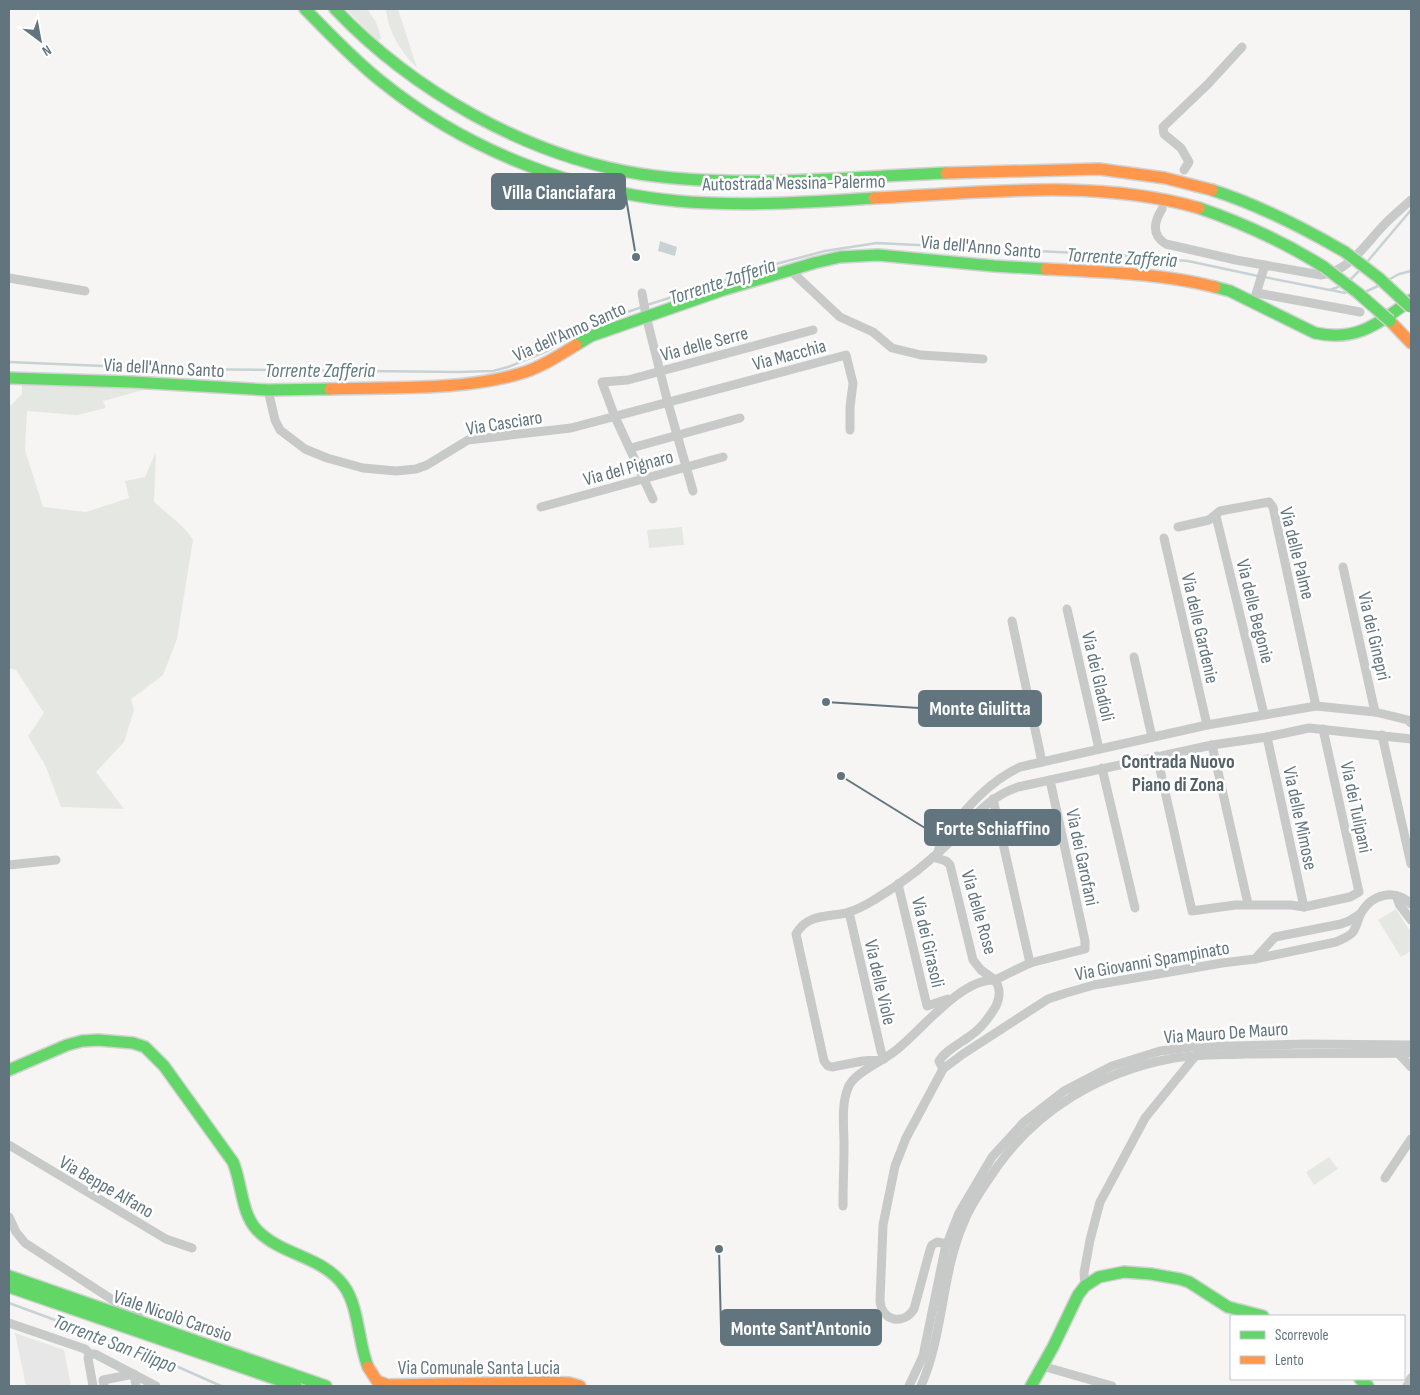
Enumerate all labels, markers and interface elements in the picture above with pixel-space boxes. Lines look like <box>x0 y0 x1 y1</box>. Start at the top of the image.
north arrow <box>15 15 65 65</box>
text: N <box>39 41 54 60</box>
street label: Autostrada Messina-Palermo <box>701 170 886 197</box>
callout: Villa Cianciafara <box>492 174 625 209</box>
text: Villa Cianciafara <box>502 181 616 205</box>
street label: Via dell'Anno Santo <box>920 231 1042 264</box>
water label: Torrente Zafferia <box>1066 243 1178 273</box>
water label: Torrente Zafferia <box>666 253 779 310</box>
street label: Via dell'Anno Santo <box>510 297 630 367</box>
street label: Via delle Serre <box>658 322 751 367</box>
street label: Via Macchia <box>750 335 829 376</box>
street label: Via dell'Anno Santo <box>103 354 225 383</box>
water label: Torrente Zafferia <box>265 359 375 383</box>
street label: Via Casciaro <box>464 406 544 441</box>
street label: Via del Pignaro <box>581 445 676 491</box>
street label: Via delle Palme <box>1274 505 1319 602</box>
street label: Via delle Begonie <box>1231 557 1279 666</box>
street label: Via delle Gardenie <box>1176 571 1223 686</box>
street label: Via dei Ginepri <box>1352 590 1395 683</box>
street label: Via dei Gladioli <box>1076 629 1119 724</box>
callout: Monte Giulitta <box>919 691 1041 726</box>
text: Monte Giulitta <box>929 697 1031 721</box>
district label: Contrada Nuovo Piano di Zona <box>1121 750 1235 797</box>
street label: Via dei Tulipani <box>1335 759 1376 855</box>
street label: Via delle Mimose <box>1277 765 1322 872</box>
street label: Via dei Garofani <box>1060 807 1103 908</box>
callout: Forte Schiaffino <box>925 810 1060 845</box>
text: Forte Schiaffino <box>936 817 1050 841</box>
street label: Via delle Rose <box>956 868 1002 957</box>
street label: Via dei Girasoli <box>906 895 949 990</box>
street label: Via delle Viole <box>859 937 901 1027</box>
street label: Via Giovanni Spampinato <box>1073 937 1231 986</box>
street label: Via Mauro De Mauro <box>1163 1018 1289 1049</box>
street label: Via Beppe Alfano <box>55 1151 158 1224</box>
street label: Viale Nicolò Carosio <box>110 1285 235 1348</box>
water label: Torrente San Filippo <box>50 1309 180 1378</box>
callout: Monte Sant'Antonio <box>721 1310 881 1345</box>
legend <box>1230 1315 1405 1380</box>
text: Monte Sant'Antonio <box>731 1317 871 1341</box>
text: Scorrevole <box>1275 1326 1329 1345</box>
text: Lento <box>1275 1351 1304 1370</box>
street label: Via Comunale Santa Lucia <box>398 1357 560 1380</box>

